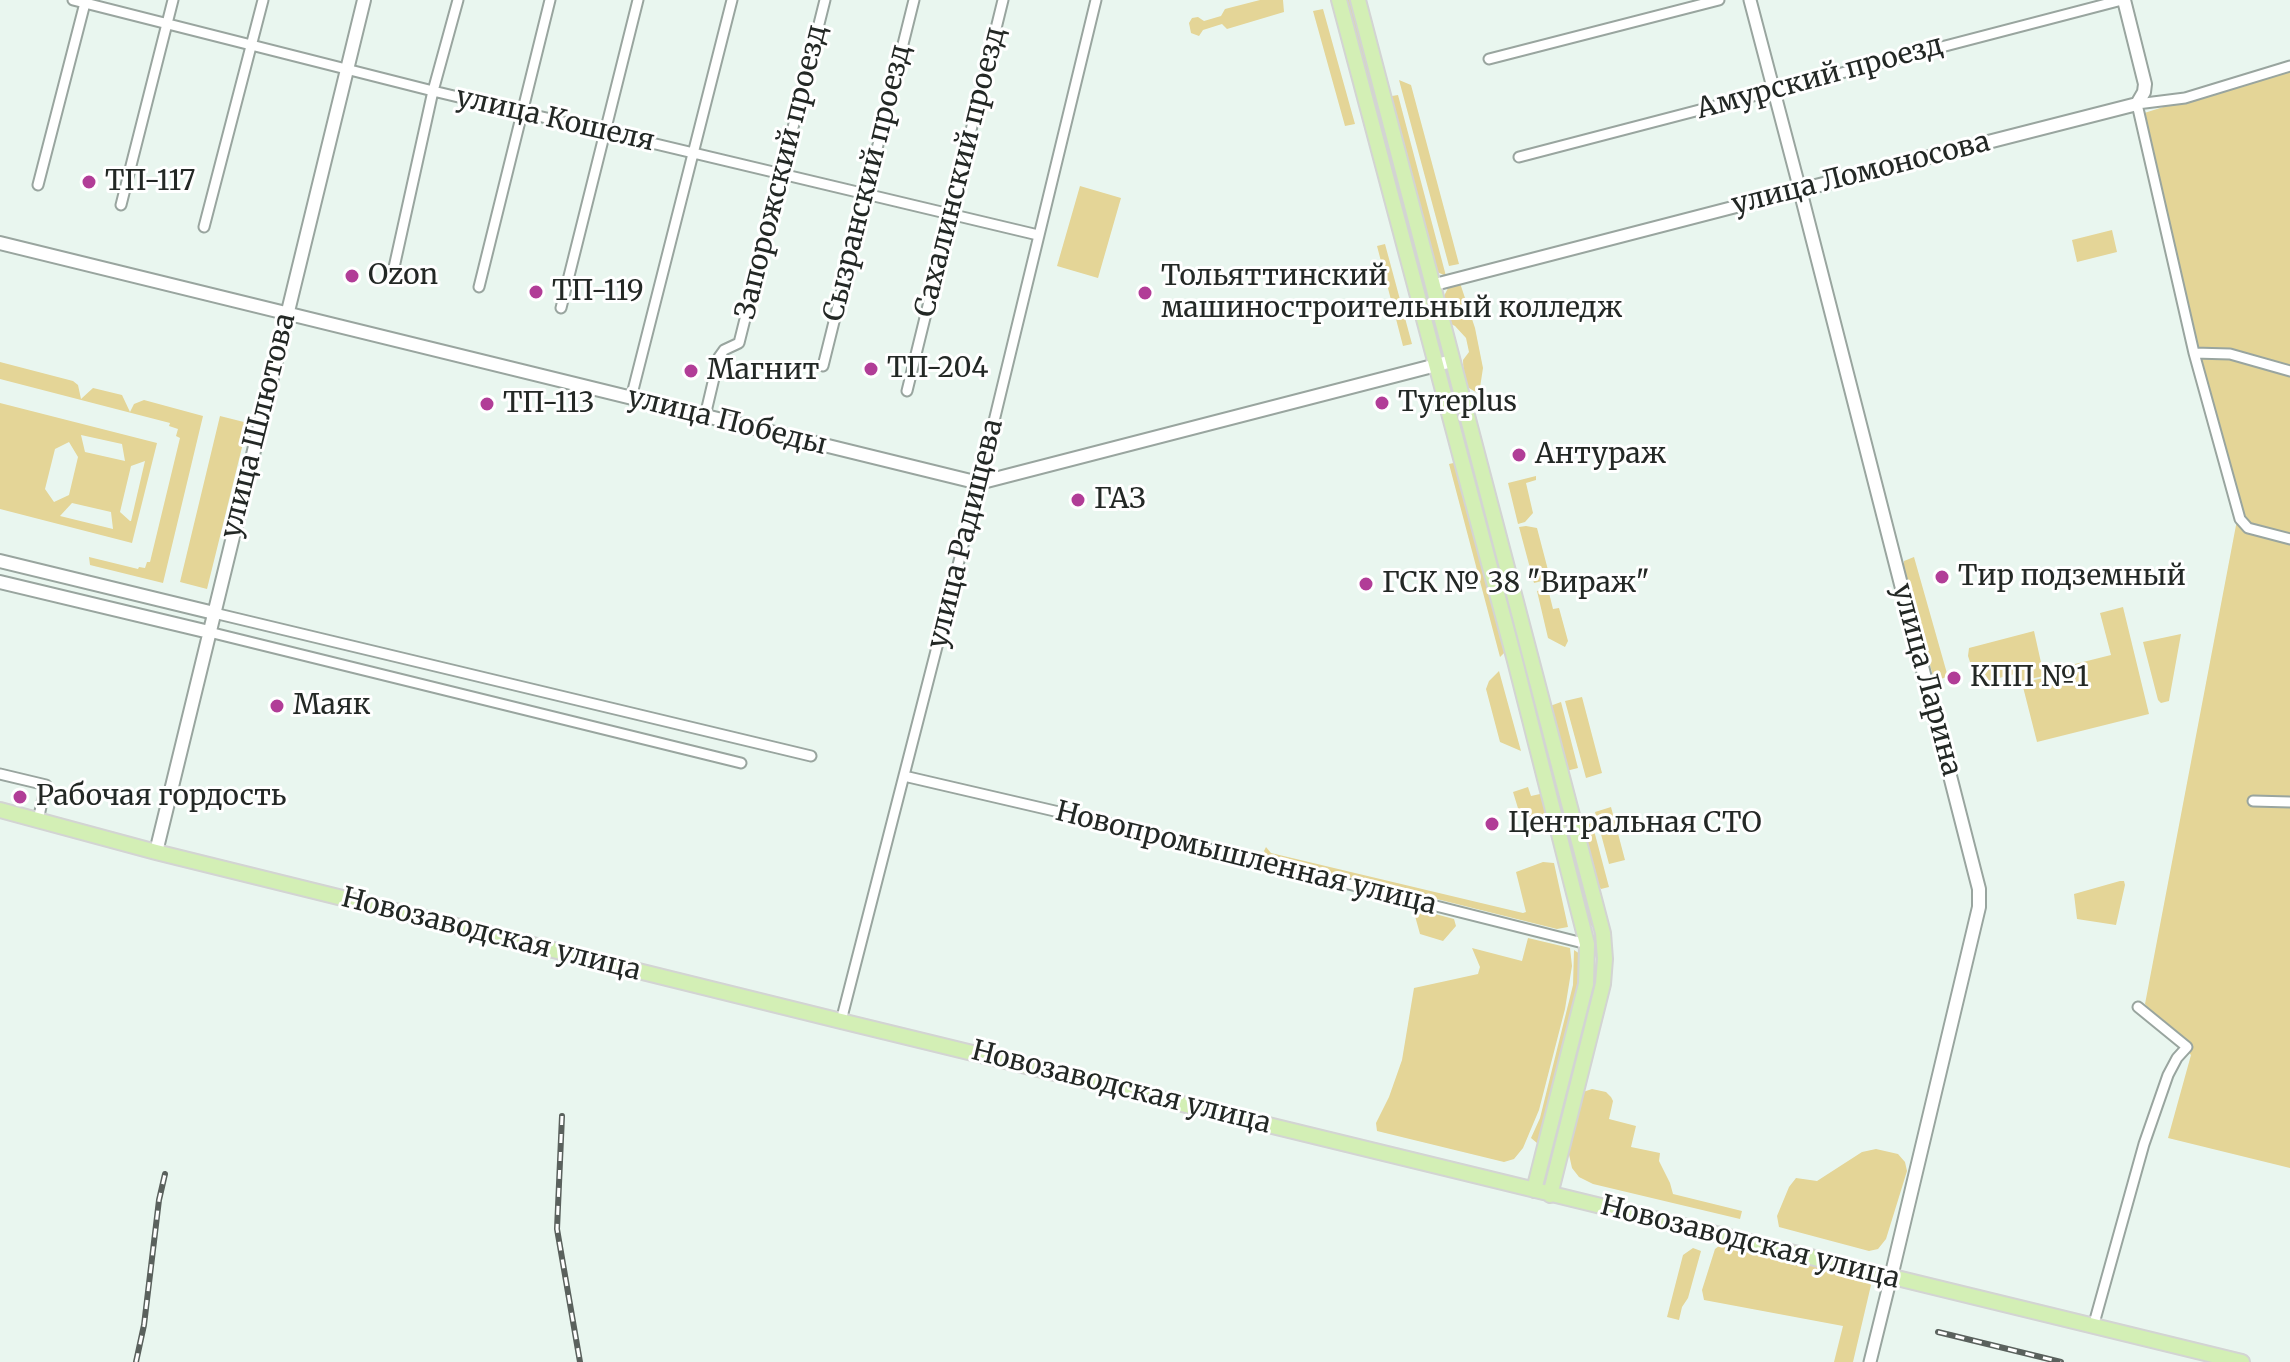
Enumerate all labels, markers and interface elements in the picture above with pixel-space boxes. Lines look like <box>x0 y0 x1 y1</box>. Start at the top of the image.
street label: Запорожский проезд <box>729 21 835 323</box>
street label: Сахалинский проезд <box>909 23 1013 321</box>
street label: Амурский проезд <box>1693 29 1947 127</box>
street label: Сызранский проезд <box>817 41 919 325</box>
street label: улица Кошеля <box>453 81 657 159</box>
street label: улица Ломоносова <box>1729 126 1993 222</box>
place label: ТП-117 <box>105 165 196 199</box>
marker: ТП-117 <box>80 173 98 191</box>
place label: Ozon <box>368 259 438 293</box>
place label: Тольяттинский машиностроительный колледж <box>1161 260 1623 326</box>
marker: Ozon <box>343 267 361 285</box>
place label: ТП-119 <box>552 275 644 309</box>
marker: ТП-119 <box>527 283 545 301</box>
marker: Тольяттинский машиностроительный колледж <box>1136 284 1154 302</box>
street label: улица Шлютова <box>215 310 303 542</box>
place label: ТП-204 <box>887 352 988 386</box>
place label: Магнит <box>707 354 819 388</box>
marker: ТП-204 <box>862 360 880 378</box>
marker: Магнит <box>682 362 700 380</box>
street label: улица Победы <box>624 381 830 463</box>
place label: Tyreplus <box>1398 386 1517 420</box>
place label: ТП-113 <box>503 387 594 421</box>
marker: Tyreplus <box>1373 394 1391 412</box>
marker: ТП-113 <box>478 395 496 413</box>
street label: улица Радищева <box>921 416 1011 652</box>
place label: Антураж <box>1535 438 1666 472</box>
marker: Антураж <box>1510 446 1528 464</box>
place label: ГАЗ <box>1094 483 1145 517</box>
marker: ГАЗ <box>1069 491 1087 509</box>
place label: Тир подземный <box>1958 560 2186 594</box>
place label: ГСК № 38 "Вираж" <box>1382 567 1650 601</box>
marker: Тир подземный <box>1933 568 1951 586</box>
marker: ГСК № 38 "Вираж" <box>1357 575 1375 593</box>
street label: улица Ларина <box>1884 580 1968 780</box>
place label: КПП №1 <box>1970 661 2089 695</box>
marker: КПП №1 <box>1945 669 1963 687</box>
place label: Маяк <box>293 689 371 723</box>
marker: Маяк <box>268 697 286 715</box>
place label: Рабочая гордость <box>36 780 287 814</box>
marker: Рабочая гордость <box>11 788 29 806</box>
street label: Новопромышленная улица <box>1052 795 1440 923</box>
place label: Центральная СТО <box>1508 807 1762 841</box>
marker: Центральная СТО <box>1483 815 1501 833</box>
street label: Новозаводская улица <box>338 882 644 988</box>
street label: Новозаводская улица <box>968 1035 1274 1141</box>
street label: Новозаводская улица <box>1597 1190 1903 1296</box>

